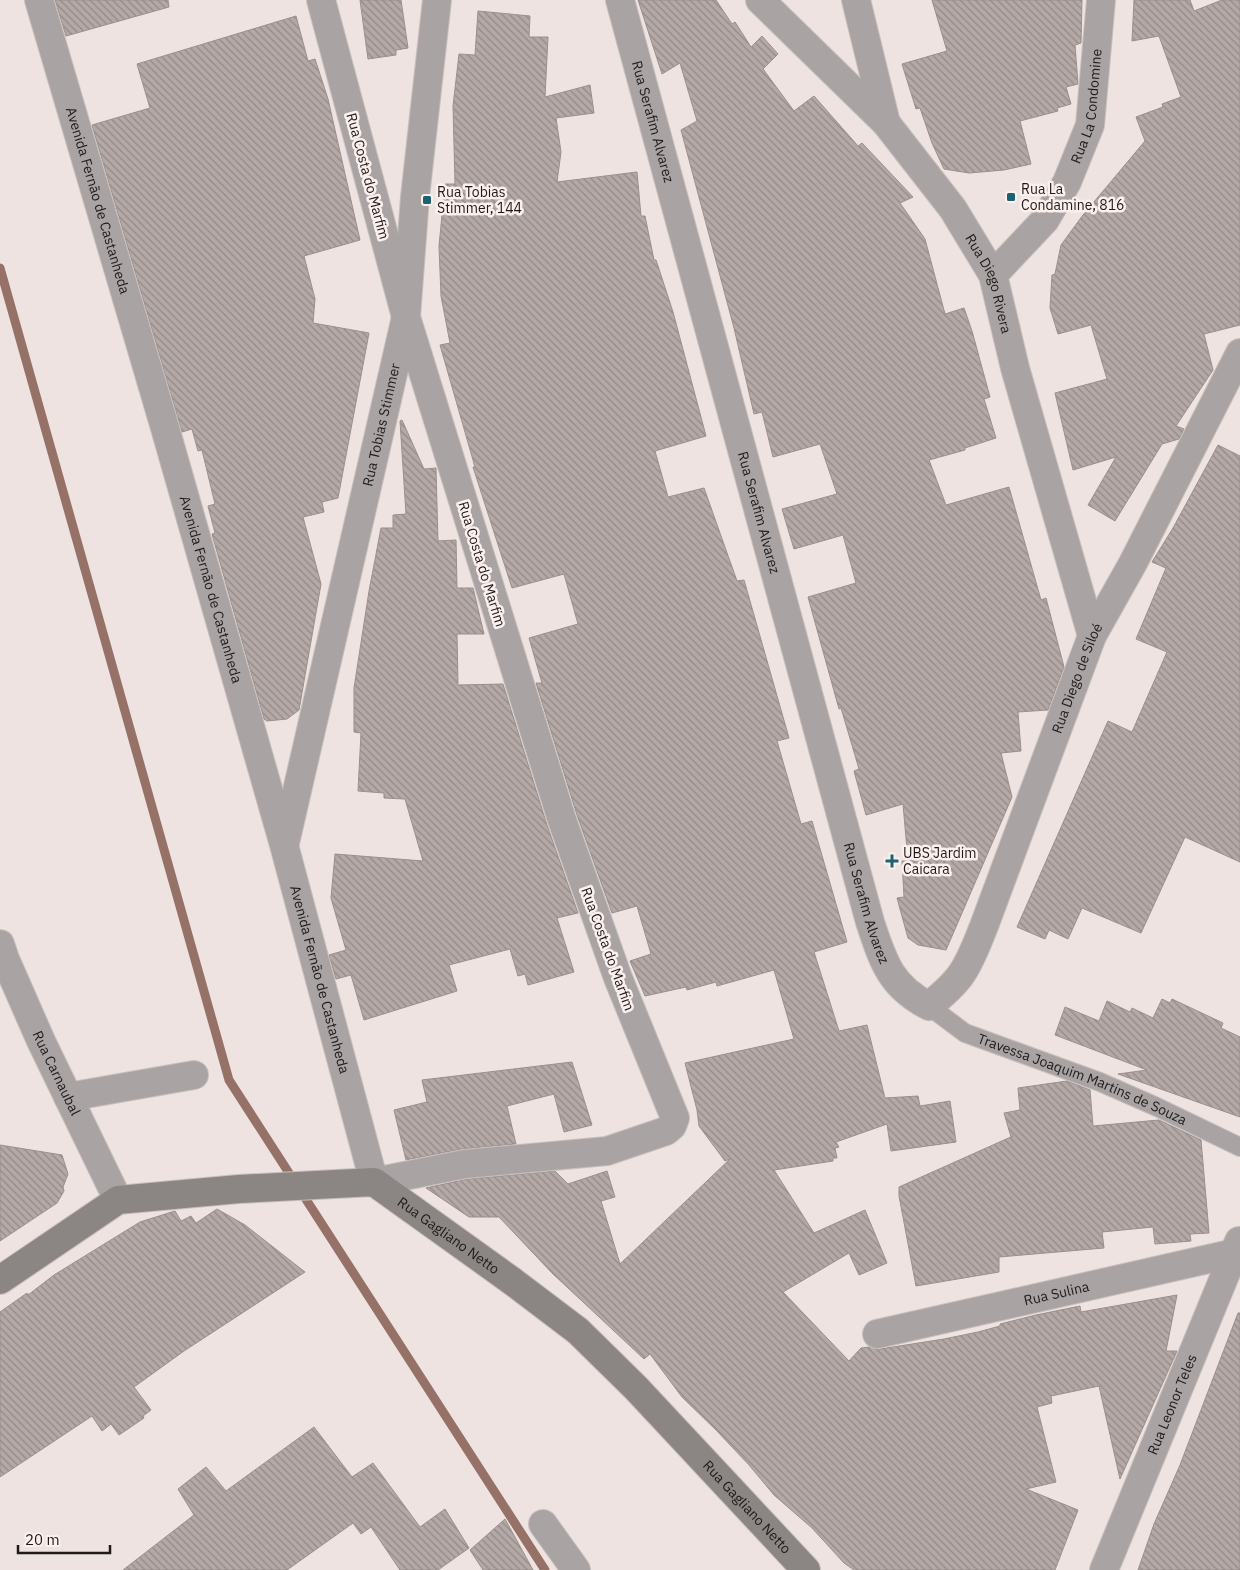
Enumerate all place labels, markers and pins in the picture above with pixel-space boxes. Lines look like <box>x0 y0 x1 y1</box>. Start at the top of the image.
place label: Rua La Condamine, 816 <box>1021 180 1124 214</box>
place label: Rua Tobias Stimmer, 144 <box>437 183 522 217</box>
marker: Rua La Condamine, 816 <box>1005 191 1017 203</box>
marker: Rua Tobias Stimmer, 144 <box>421 194 433 206</box>
place label: UBS Jardim Caicara <box>903 844 977 878</box>
marker: UBS Jardim Caicara <box>885 854 899 868</box>

